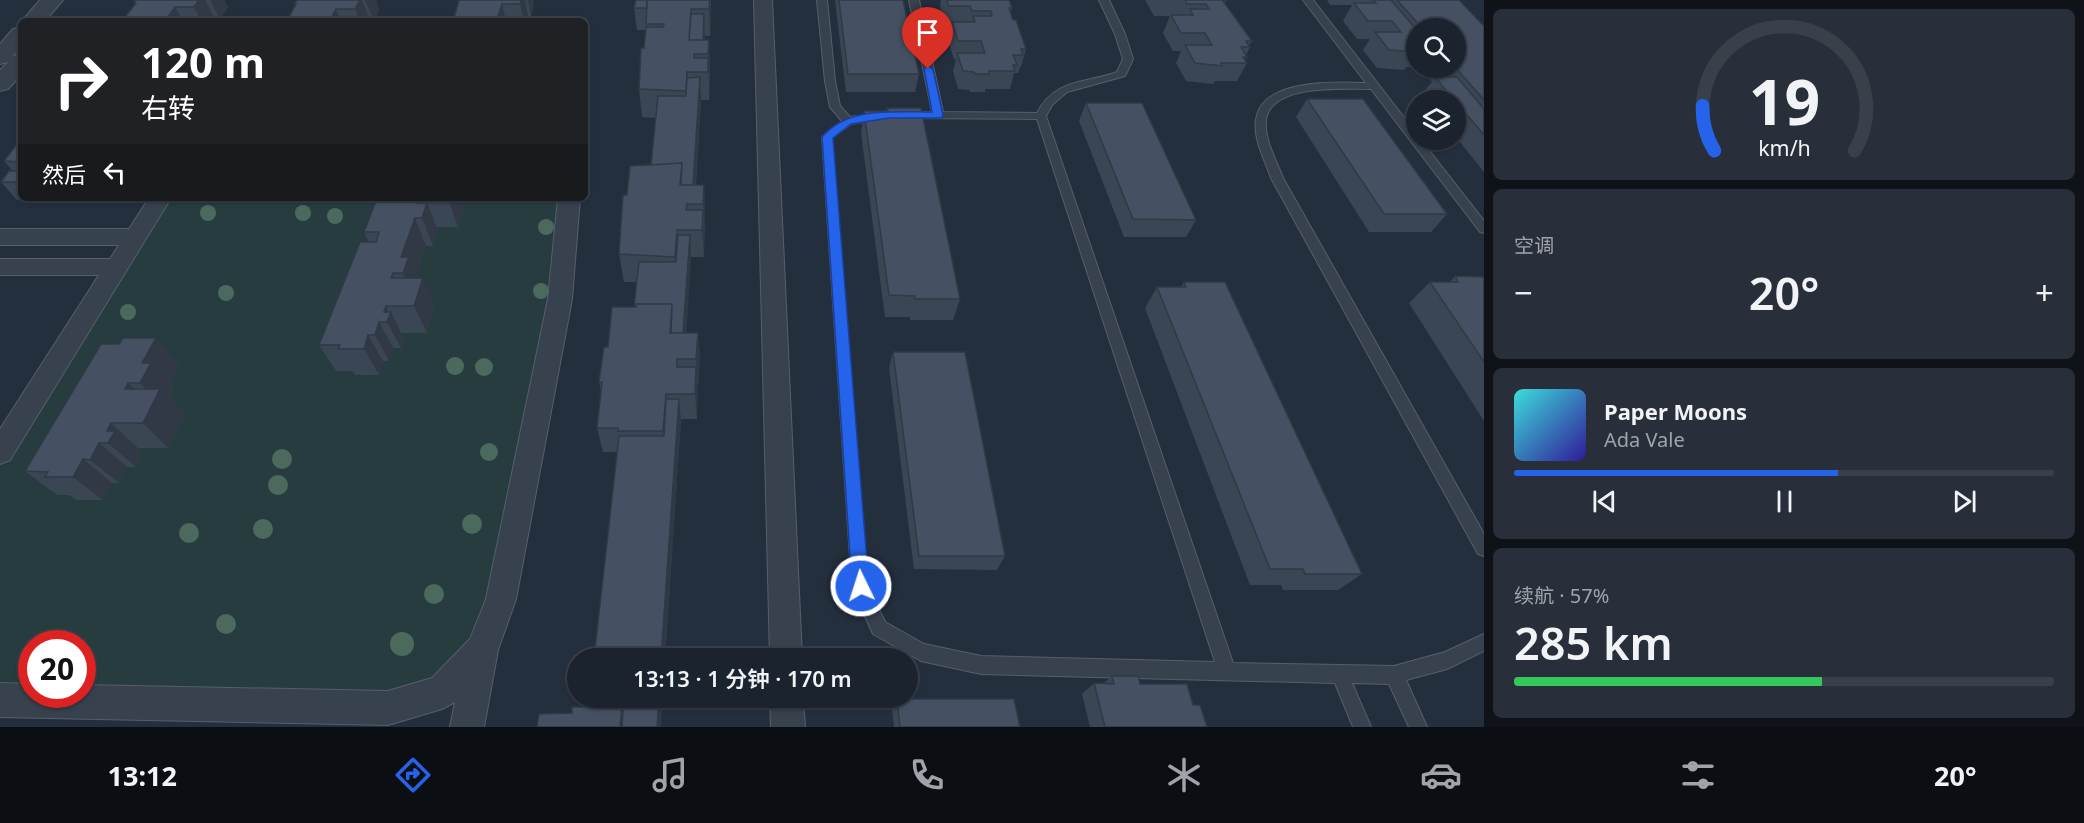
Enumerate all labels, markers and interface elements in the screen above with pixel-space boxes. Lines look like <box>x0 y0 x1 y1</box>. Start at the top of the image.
pin <box>902 7 953 69</box>
icon: arrive <box>911 16 944 49</box>
map controls <box>1406 18 1466 150</box>
button: search <box>1406 18 1466 78</box>
text: 120 m <box>141 33 265 90</box>
icon: right <box>42 42 120 120</box>
text: 19 <box>1748 58 1820 143</box>
text: 右转 <box>141 89 195 126</box>
button: layers <box>1406 90 1466 150</box>
text: km/h <box>1758 134 1810 163</box>
icon: left <box>98 156 131 189</box>
text: 然后 <box>42 159 86 189</box>
text: 空调 <box>1514 232 1554 259</box>
text: 20° <box>1749 262 1819 323</box>
text: − <box>1514 270 1533 315</box>
text: + <box>2035 270 2054 315</box>
text: Paper Moons <box>1604 396 1747 426</box>
text: Ada Vale <box>1604 426 1685 453</box>
icon: previous <box>1588 485 1621 518</box>
icon: pause <box>1768 485 1801 518</box>
icon: next <box>1948 485 1981 518</box>
position arrow <box>829 554 893 618</box>
text: 续航 · 57% <box>1514 582 1609 609</box>
text: 285 km <box>1514 612 1673 673</box>
speed limit sign: 20 <box>18 630 96 708</box>
text: 13:13 · 1 分钟 · 170 m <box>633 663 852 693</box>
icon: directions <box>392 754 434 796</box>
icon: music <box>649 754 691 796</box>
icon: phone <box>906 754 948 796</box>
icon: climate <box>1163 754 1205 796</box>
icon: car <box>1420 754 1462 796</box>
icon: filters <box>1677 754 1719 796</box>
text: 13:12 <box>108 757 177 794</box>
text: 20° <box>1934 757 1976 794</box>

